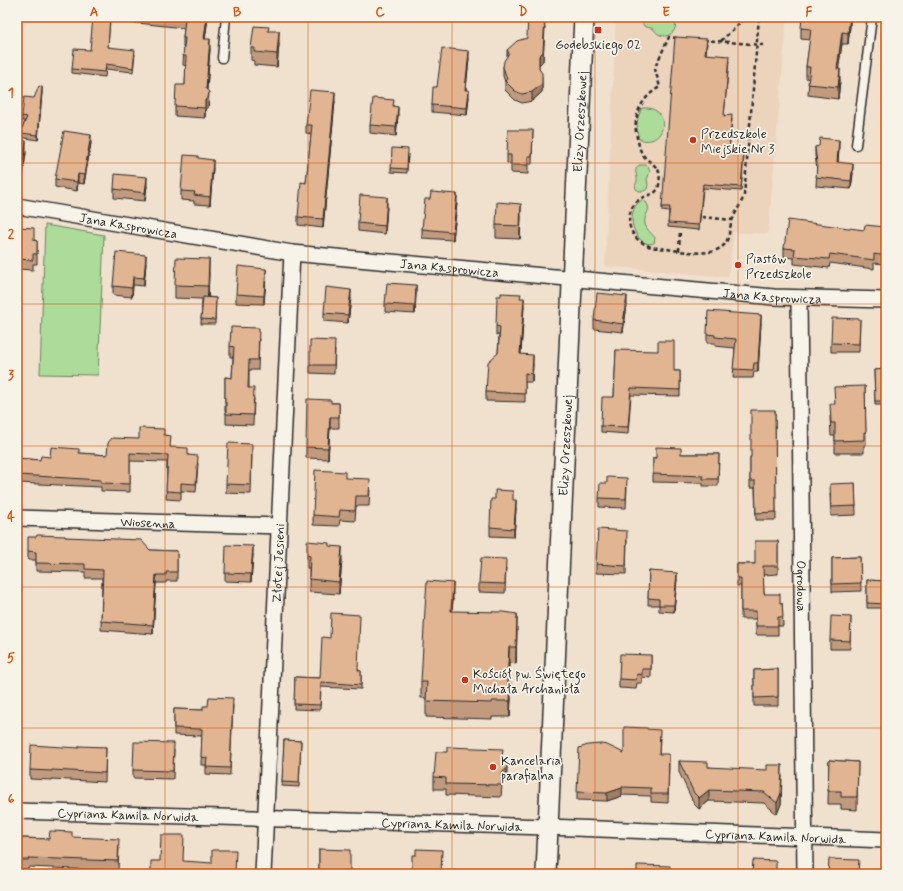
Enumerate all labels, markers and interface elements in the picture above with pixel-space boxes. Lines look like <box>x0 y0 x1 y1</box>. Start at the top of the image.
text: A <box>90 4 98 21</box>
text: B <box>233 4 242 21</box>
text: C <box>375 4 385 21</box>
text: D <box>519 4 528 21</box>
text: E <box>662 4 670 21</box>
text: F <box>806 4 813 21</box>
marker: Godebskiego 02 <box>593 25 603 35</box>
place label: Godebskiego 02 <box>555 37 641 55</box>
street label: Elizy Orzeszkowej <box>570 71 592 173</box>
text: 1 <box>8 85 14 102</box>
place label: Przedszkole Miejskie Nr 3 <box>701 126 774 158</box>
marker: Przedszkole Miejskie Nr 3 <box>688 135 698 145</box>
street label: Jana Kasprowicza <box>78 210 178 243</box>
text: 2 <box>8 226 15 243</box>
place label: Piastów Przedszkole <box>746 251 812 283</box>
street label: Jana Kasprowicza <box>399 256 499 282</box>
marker: Piastów Przedszkole <box>733 260 743 270</box>
street label: Jana Kasprowicza <box>722 285 822 308</box>
text: 3 <box>8 367 14 384</box>
street label: Elizy Orzeszkowej <box>556 395 577 496</box>
text: 4 <box>7 509 15 526</box>
street label: Wiosenna <box>120 514 176 533</box>
street label: Złotej Jesieni <box>269 523 289 604</box>
street label: Ogrodowa <box>792 560 809 612</box>
text: 5 <box>7 650 15 667</box>
place label: Kościół pw. Świętego Michała Archanioła <box>473 665 586 698</box>
marker: Kościół pw. Świętego Michała Archanioła <box>460 675 470 685</box>
place label: Kancelaria parafialna <box>501 753 561 785</box>
marker: Kancelaria parafialna <box>488 762 498 772</box>
text: 6 <box>8 791 15 808</box>
street label: Cypriana Kamila Norwida <box>57 805 199 826</box>
street label: Cypriana Kamila Norwida <box>381 815 523 836</box>
street label: Cypriana Kamila Norwida <box>705 826 846 848</box>

